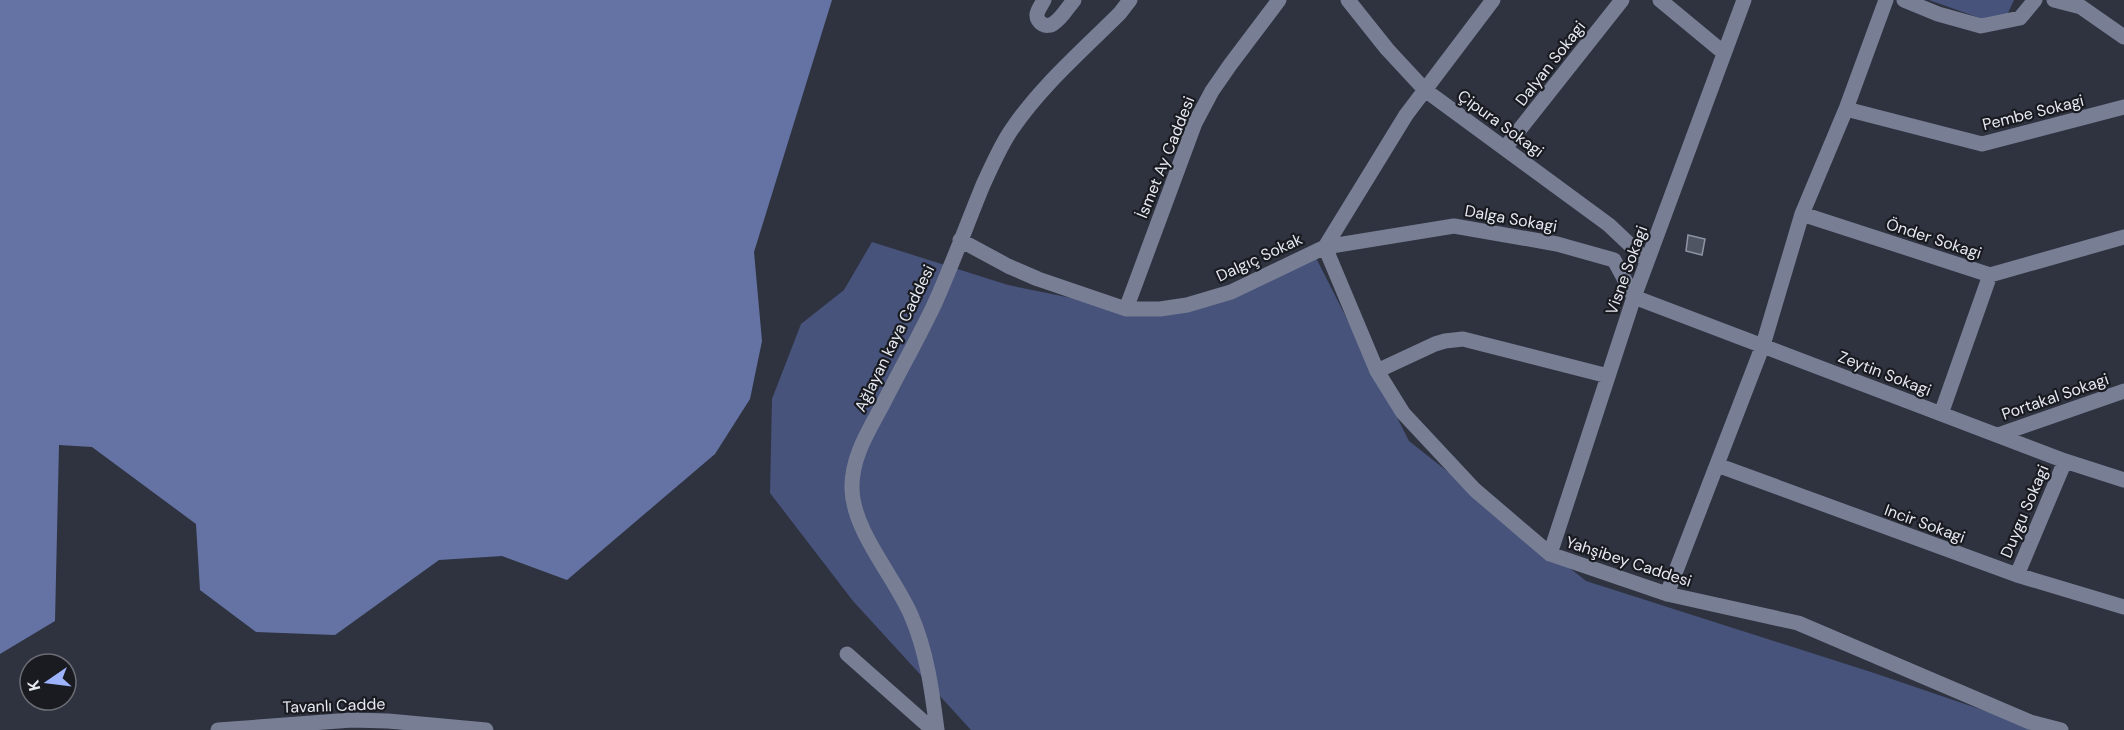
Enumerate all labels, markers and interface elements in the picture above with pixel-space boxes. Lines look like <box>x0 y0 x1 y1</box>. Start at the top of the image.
street label: Dalyan Sokagi <box>1511 17 1590 110</box>
street label: Çipura Sokagi <box>1453 85 1548 162</box>
street label: Pembe Sokagi <box>1980 90 2086 135</box>
street label: İsmet Ay Caddesi <box>1131 93 1199 221</box>
street label: Dalga Sokagi <box>1463 200 1559 237</box>
street label: Önder Sokagi <box>1883 213 1984 264</box>
street label: Visne Sokagi <box>1601 223 1652 318</box>
street label: Dalgıç Sokak <box>1213 228 1306 287</box>
street label: Ağlayan kaya Caddesi <box>850 261 939 415</box>
street label: Zeytin Sokagi <box>1835 346 1934 401</box>
street label: Portakal Sokagi <box>1999 368 2112 425</box>
street label: Duygu Sokagi <box>1995 461 2054 561</box>
street label: Incir Sokagi <box>1882 499 1968 548</box>
street label: Yahşibey Caddesi <box>1563 531 1694 592</box>
north arrow <box>18 652 78 712</box>
text: K <box>22 677 45 693</box>
street label: Tavanlı Cadde <box>282 693 386 718</box>

